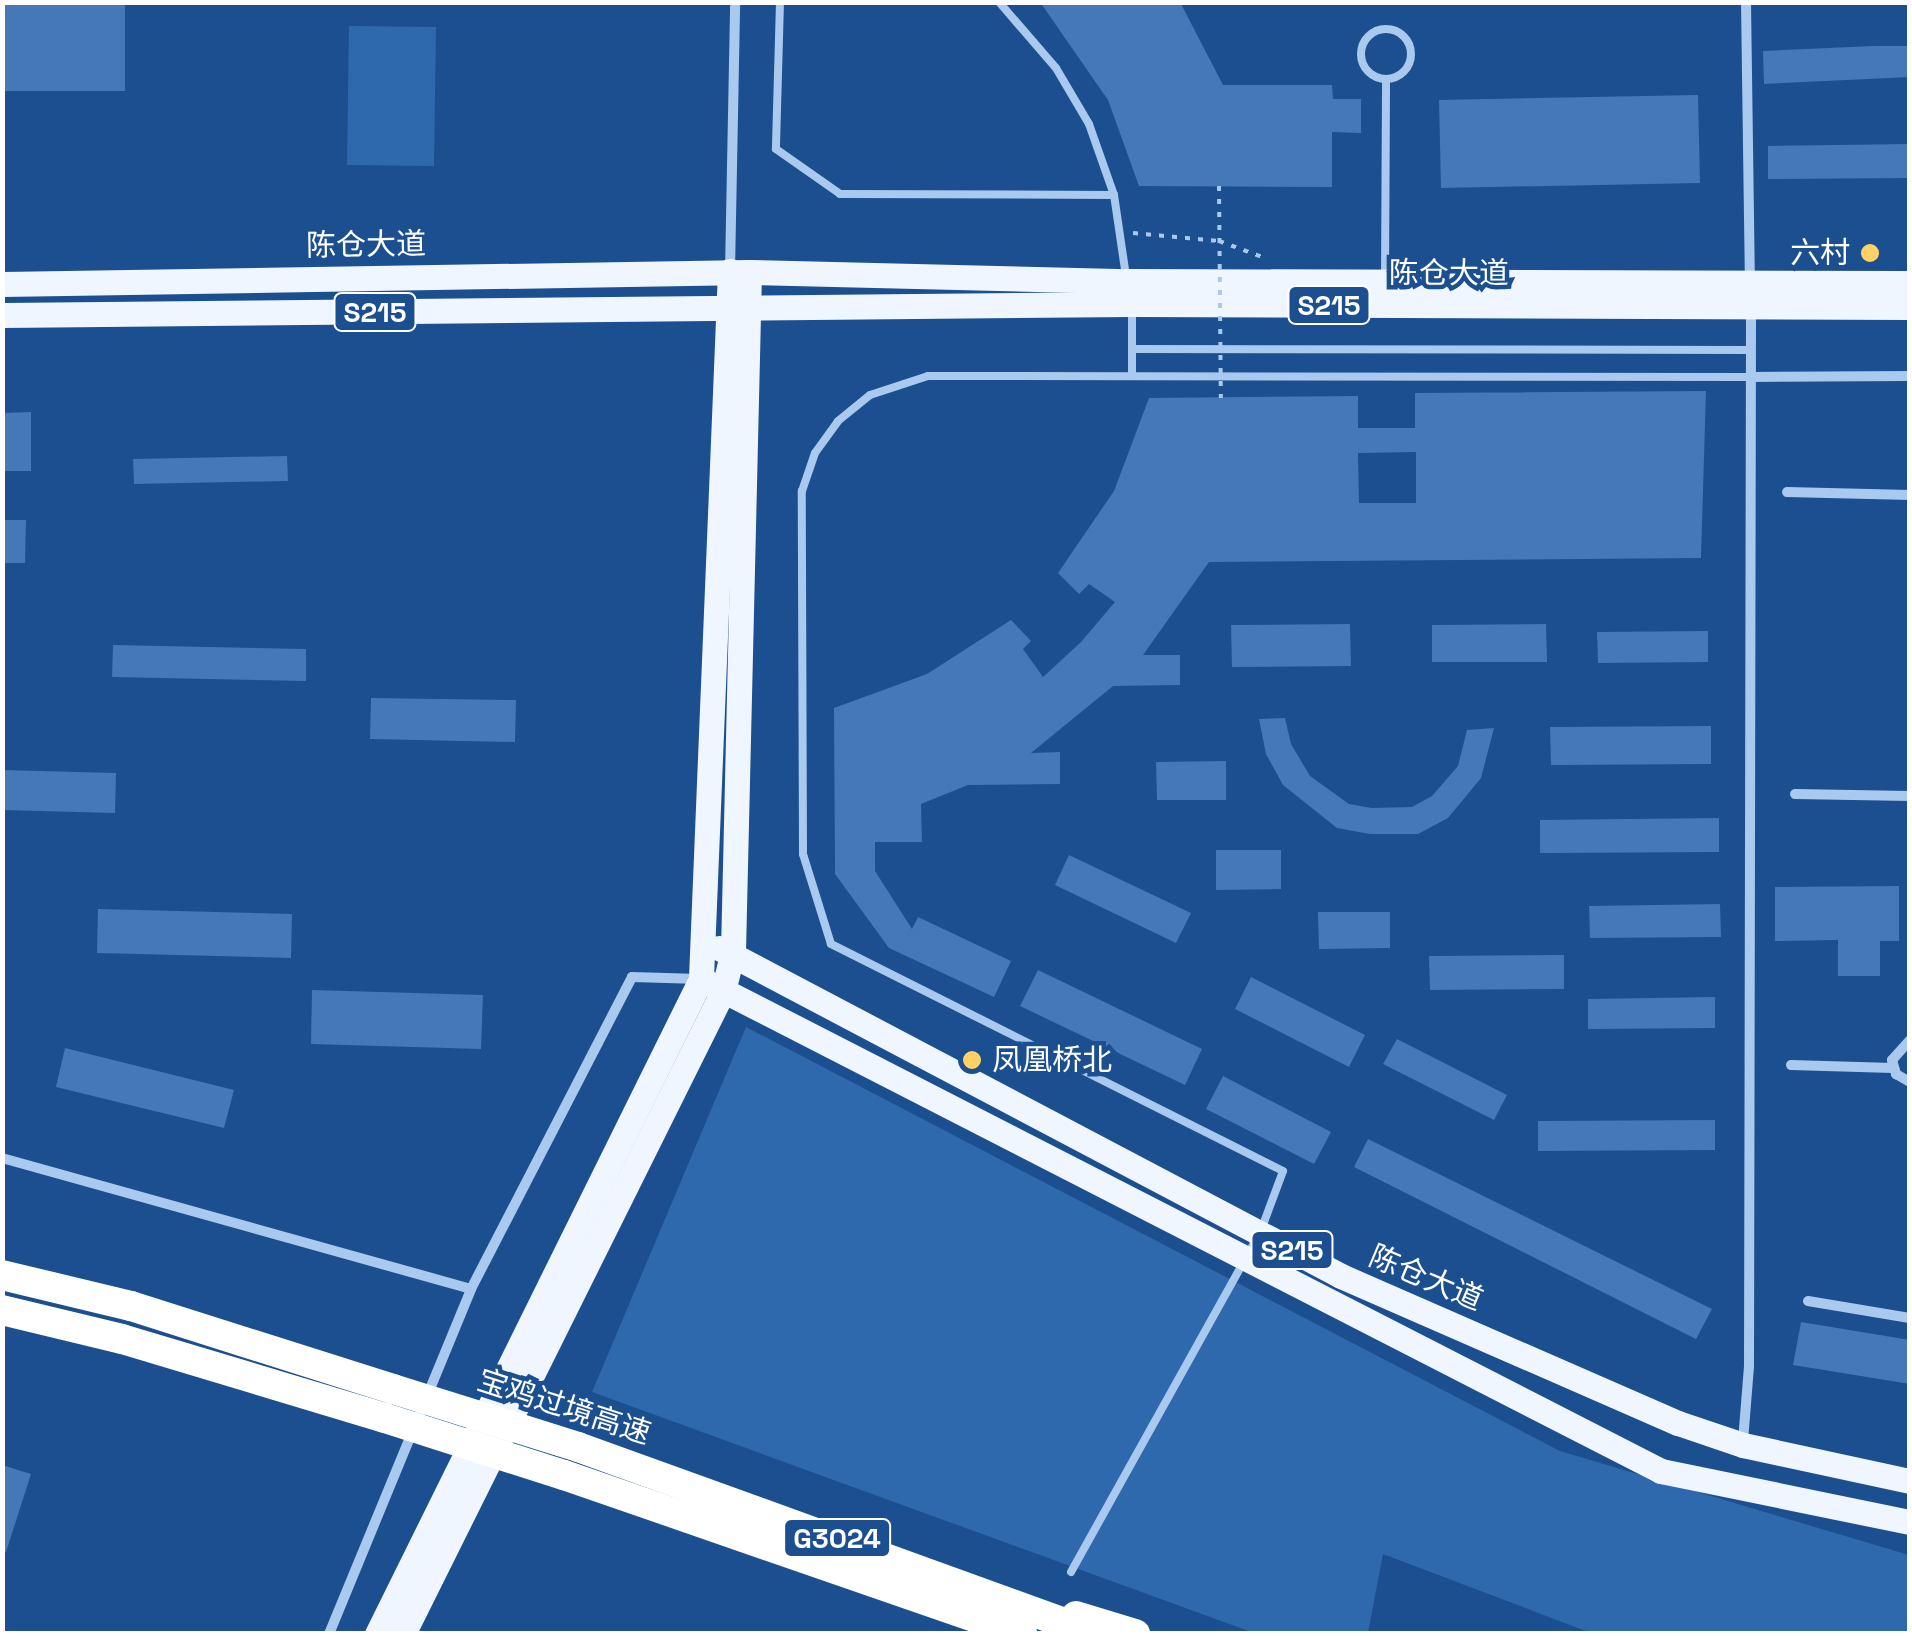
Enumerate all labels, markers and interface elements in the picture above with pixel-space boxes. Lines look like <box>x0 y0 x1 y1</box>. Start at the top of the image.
street label: 陈仓大道 <box>306 226 426 264</box>
place label: 六村 <box>1790 235 1850 271</box>
marker: 六村 <box>1859 242 1881 264</box>
street label: 陈仓大道 <box>1389 255 1509 291</box>
road number: S215 <box>1286 282 1372 328</box>
road number: S215 <box>332 289 418 335</box>
place label: 凤凰桥北 <box>992 1042 1112 1078</box>
marker: 凤凰桥北 <box>961 1049 983 1071</box>
road number: S215 <box>1250 1227 1334 1273</box>
street label: 陈仓大道 <box>1364 1238 1488 1318</box>
street label: 宝鸡过境高速 <box>473 1362 655 1452</box>
road number: G3024 <box>782 1515 892 1561</box>

